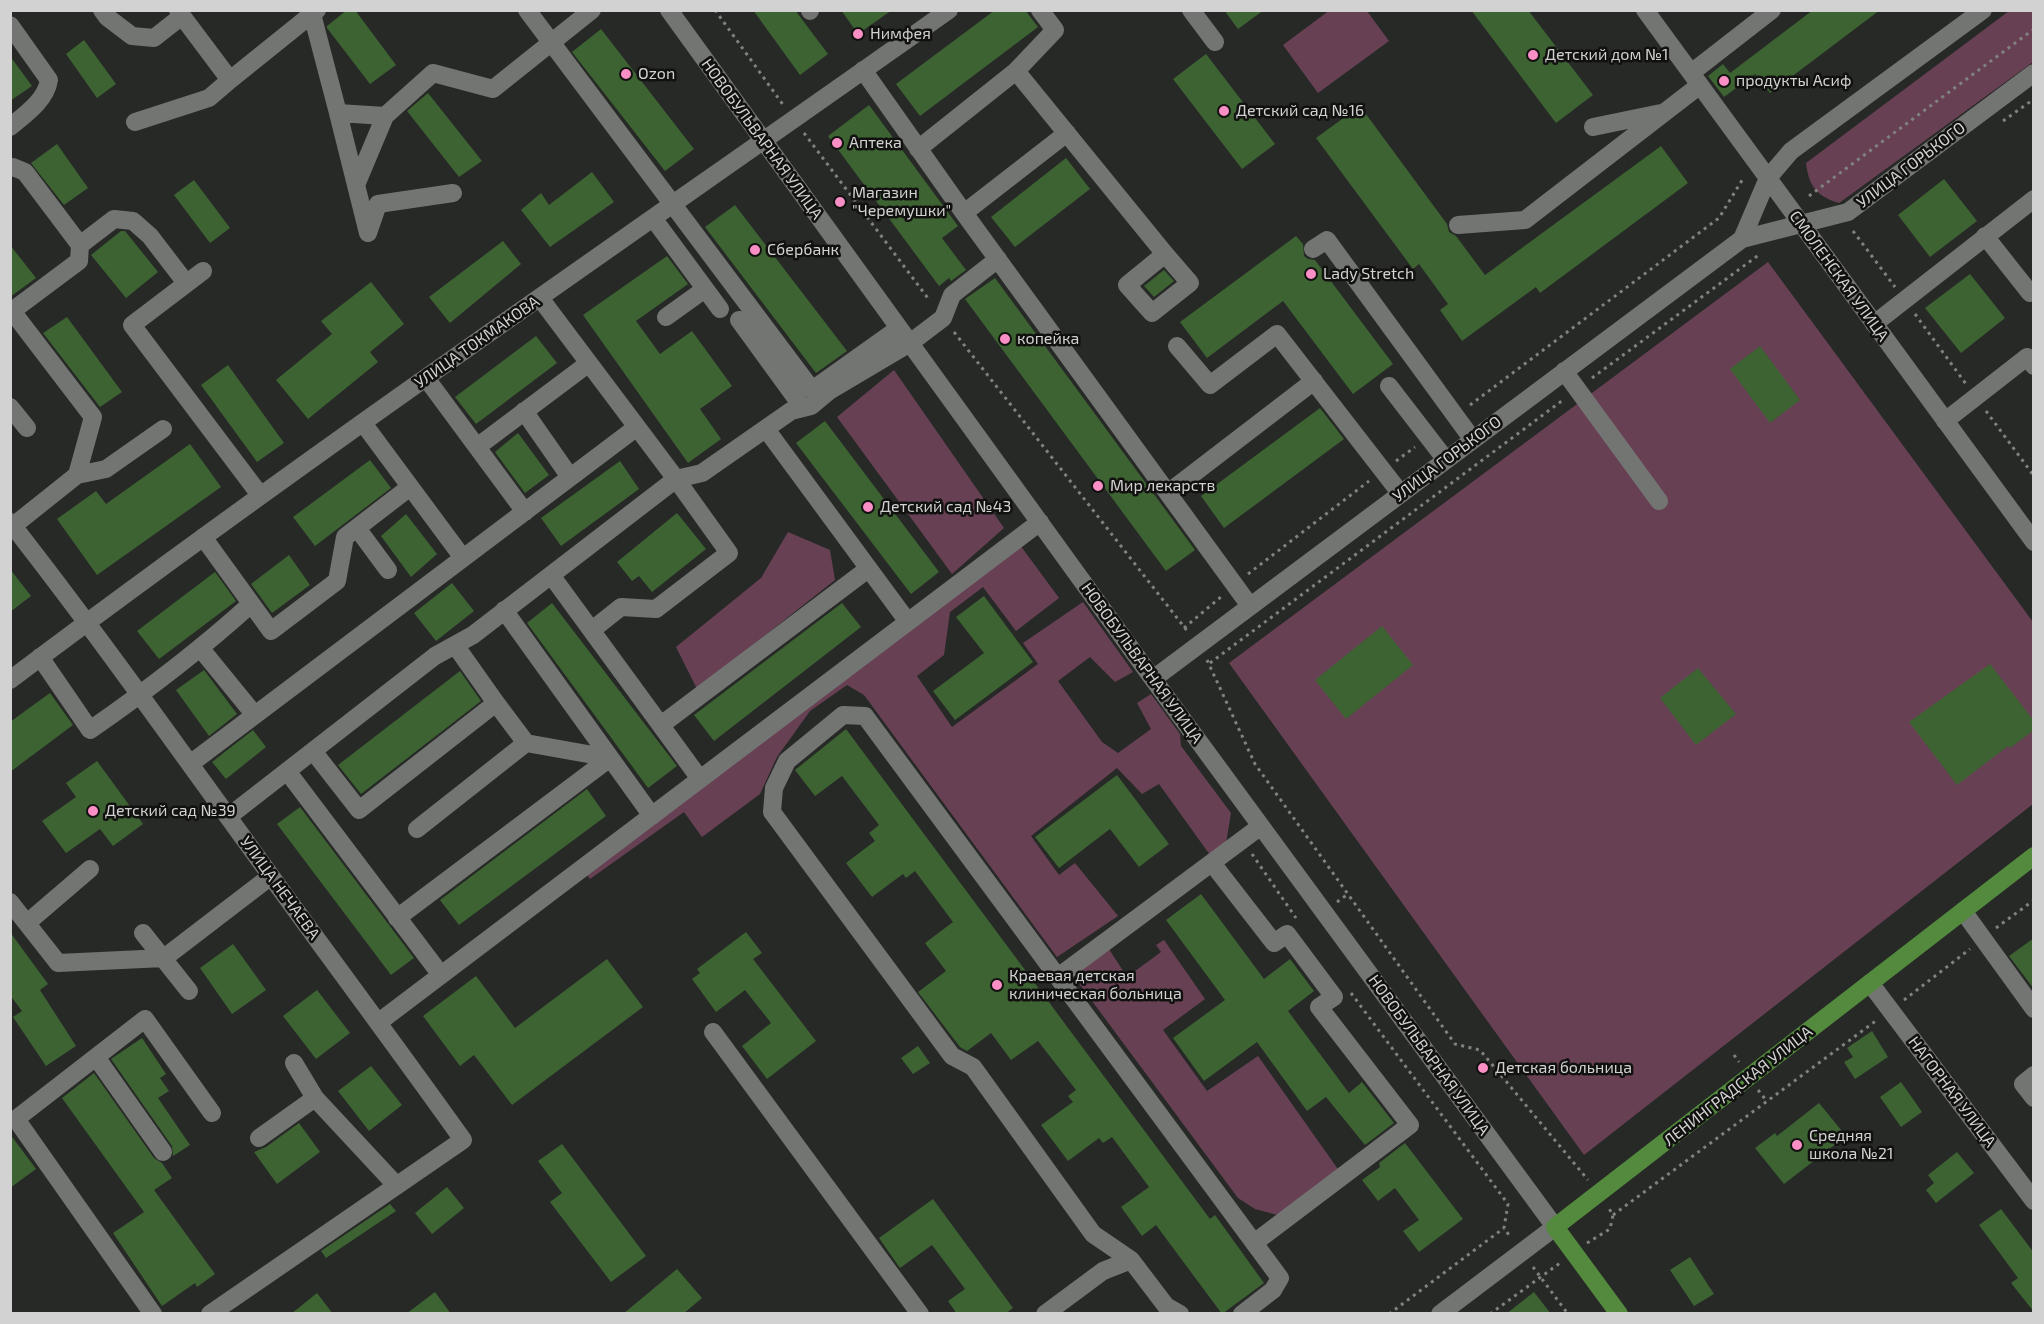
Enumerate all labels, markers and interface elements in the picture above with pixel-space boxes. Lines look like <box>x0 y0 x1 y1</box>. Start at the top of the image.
place label: Нимфея <box>870 24 931 44</box>
marker: Нимфея <box>851 27 865 41</box>
place label: Детский дом №1 <box>1545 45 1668 65</box>
marker: Детский дом №1 <box>1526 48 1540 62</box>
street label: НОВОБУЛЬВАРНАЯ УЛИЦА <box>697 55 827 223</box>
place label: Ozon <box>638 64 675 84</box>
marker: Ozon <box>619 67 633 81</box>
place label: продукты Асиф <box>1736 71 1851 91</box>
marker: продукты Асиф <box>1717 74 1731 88</box>
place label: Детский сад №16 <box>1236 101 1364 121</box>
marker: Детский сад №16 <box>1217 104 1231 118</box>
street label: УЛИЦА ГОРЬКОГО <box>1853 118 1969 212</box>
place label: Аптека <box>849 133 902 153</box>
marker: Аптека <box>830 136 844 150</box>
place label: Магазин "Черемушки" <box>852 183 951 221</box>
marker: Магазин "Черемушки" <box>833 195 847 209</box>
street label: СМОЛЕНСКАЯ УЛИЦА <box>1785 207 1893 345</box>
place label: Сбербанк <box>767 240 839 260</box>
marker: Сбербанк <box>748 243 762 257</box>
place label: Lady Stretch <box>1323 264 1414 284</box>
marker: Lady Stretch <box>1304 267 1318 281</box>
street label: УЛИЦА ТОКМАКОВА <box>411 292 543 392</box>
place label: копейка <box>1017 329 1079 349</box>
marker: копейка <box>998 332 1012 346</box>
street label: УЛИЦА ГОРЬКОГО <box>1389 412 1505 506</box>
place label: Мир лекарств <box>1110 476 1215 496</box>
marker: Мир лекарств <box>1091 479 1105 493</box>
place label: Детский сад №43 <box>880 497 1011 517</box>
marker: Детский сад №43 <box>861 500 875 514</box>
street label: НОВОБУЛЬВАРНАЯ УЛИЦА <box>1077 579 1207 747</box>
place label: Детский сад №39 <box>105 801 236 821</box>
marker: Детский сад №39 <box>86 804 100 818</box>
street label: УЛИЦА НЕЧАЕВА <box>236 833 324 943</box>
place label: Краевая детская клиническая больница <box>1009 966 1182 1004</box>
street label: НОВОБУЛЬВАРНАЯ УЛИЦА <box>1364 971 1494 1139</box>
marker: Краевая детская клиническая больница <box>990 978 1004 992</box>
street label: ЛЕНИНГРАДСКАЯ УЛИЦА <box>1660 1022 1816 1150</box>
street label: НАГОРНАЯ УЛИЦА <box>1904 1033 2000 1151</box>
place label: Детская больница <box>1495 1058 1632 1078</box>
marker: Детская больница <box>1476 1061 1490 1075</box>
place label: Средняя школа №21 <box>1809 1126 1893 1164</box>
marker: Средняя школа №21 <box>1790 1138 1804 1152</box>

